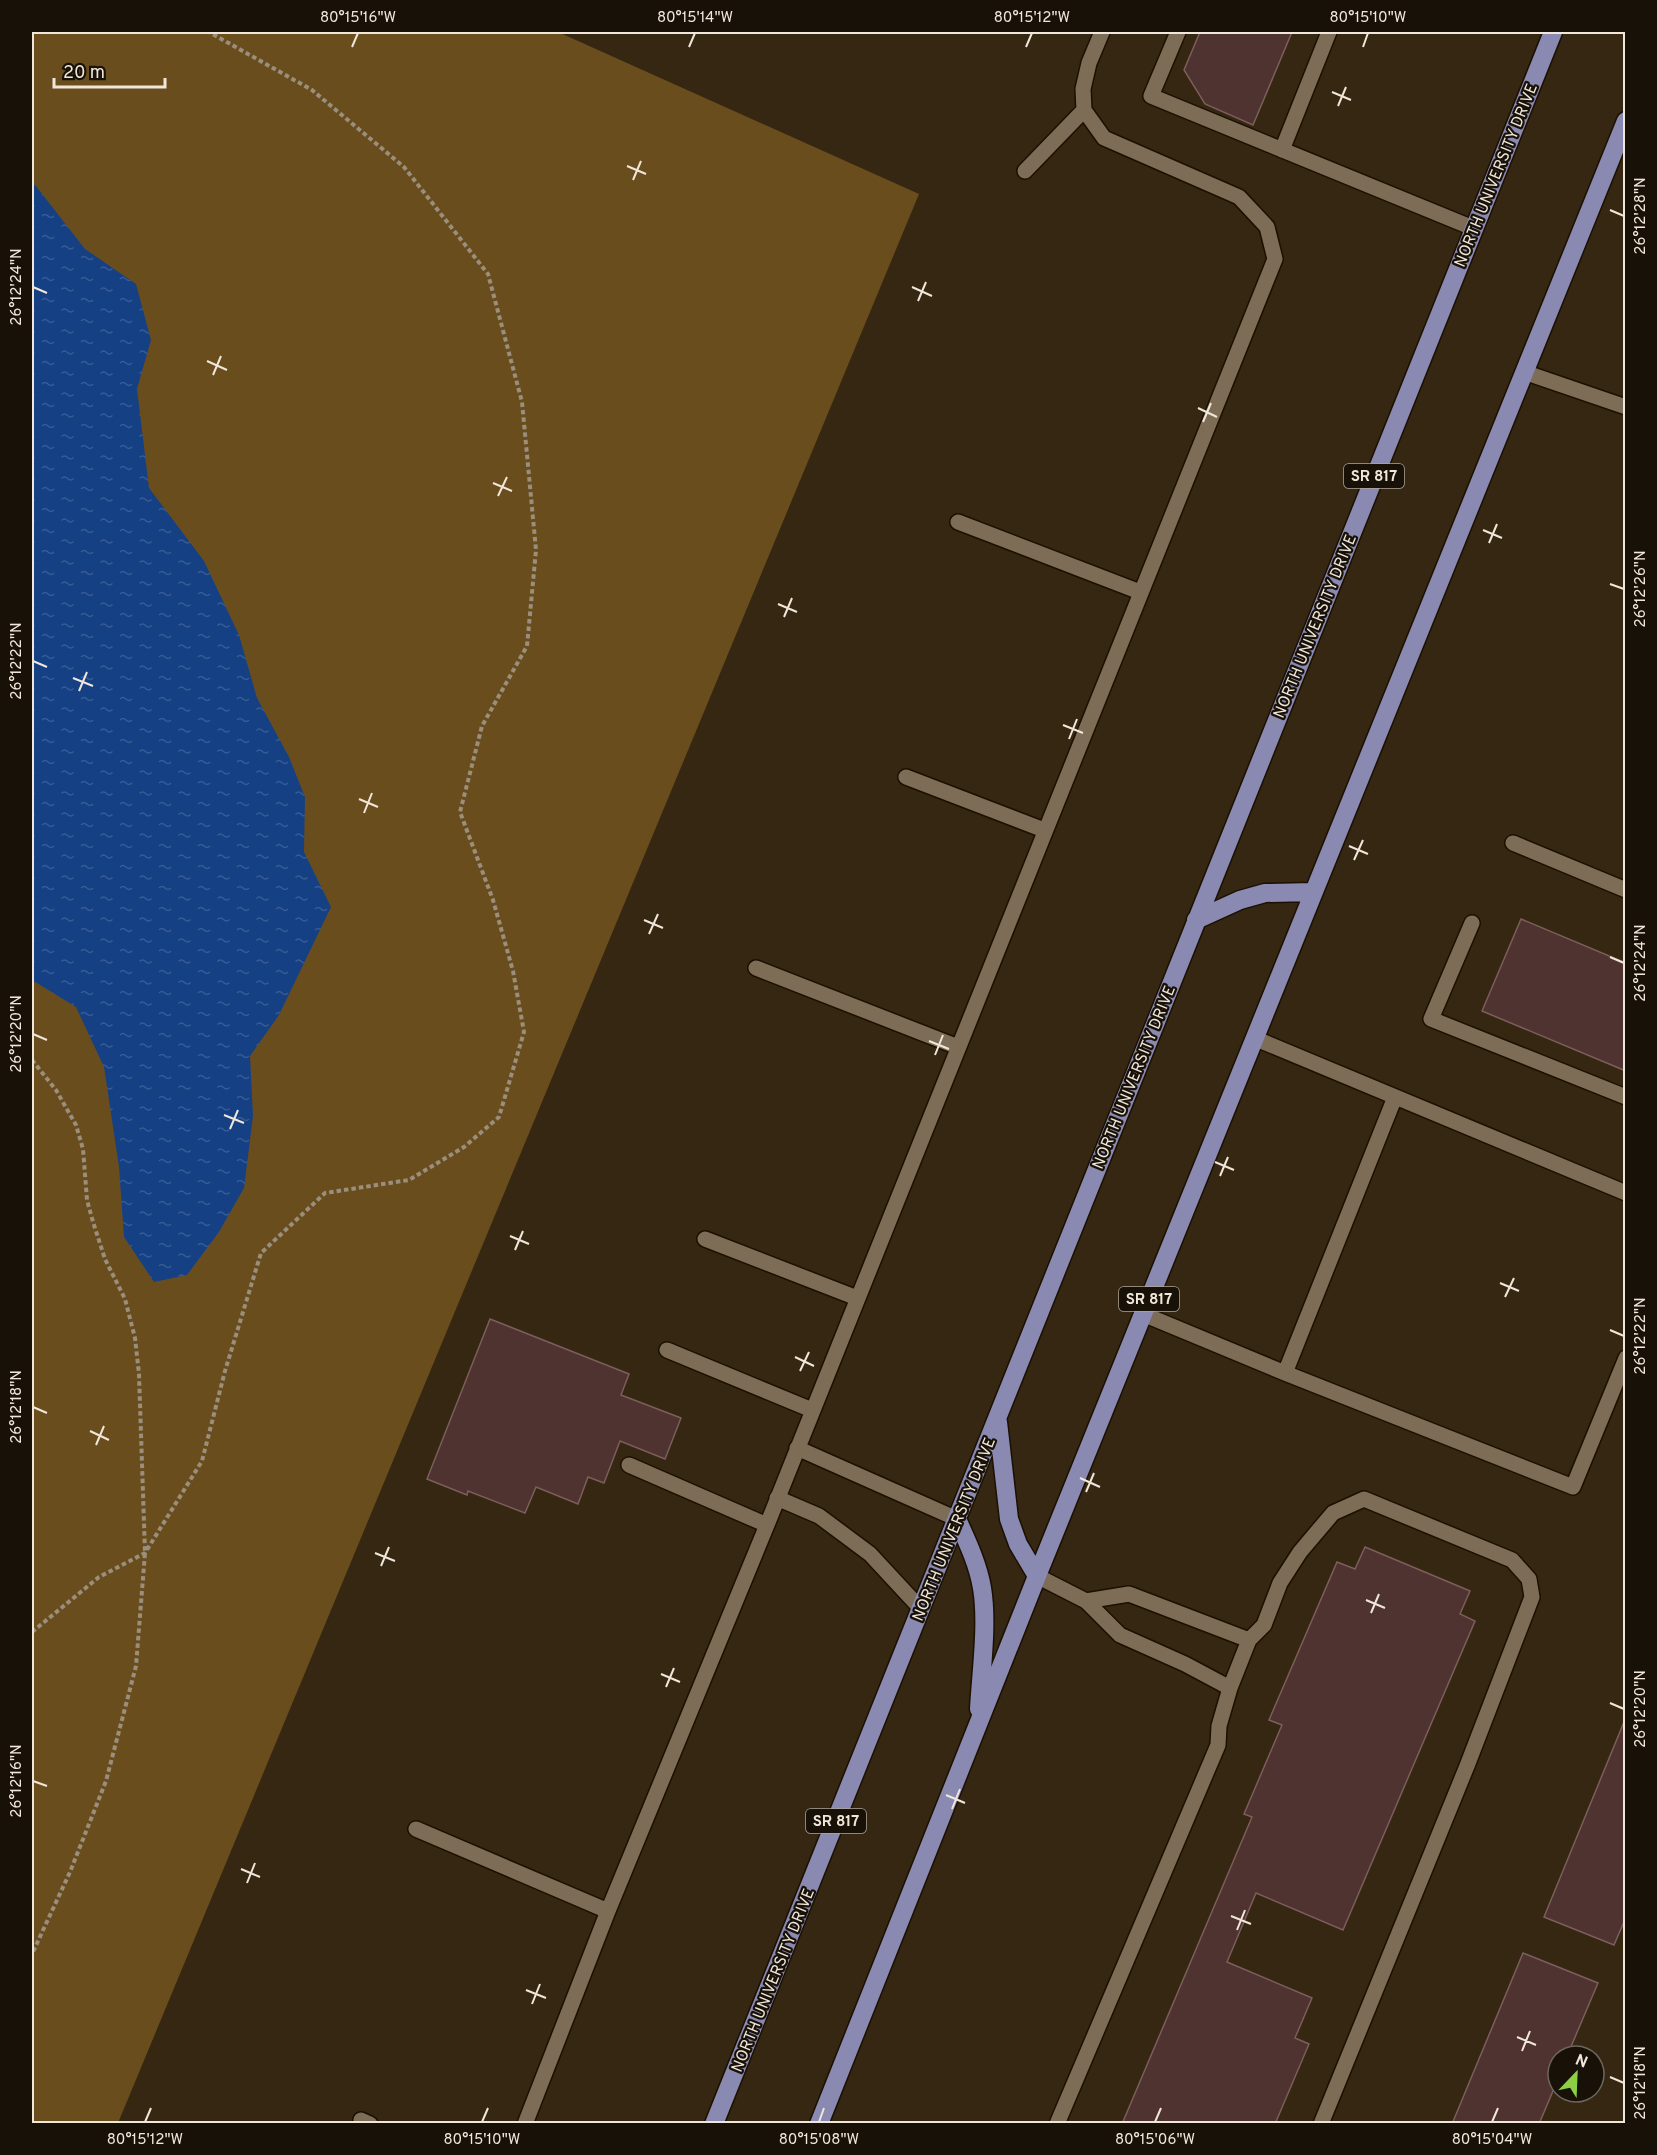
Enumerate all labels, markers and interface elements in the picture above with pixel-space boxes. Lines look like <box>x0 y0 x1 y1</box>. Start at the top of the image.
text: 80°15'16"W <box>320 9 396 28</box>
text: 80°15'14"W <box>657 9 733 28</box>
text: 80°15'12"W <box>994 9 1070 28</box>
text: 80°15'10"W <box>1330 9 1406 28</box>
scale bar <box>54 51 165 89</box>
text: 20 m <box>63 62 105 85</box>
street label: NORTH UNIVERSITY DRIVE <box>1451 81 1543 271</box>
text: 26°12'28"N <box>1632 177 1651 255</box>
text: 26°12'24"N <box>8 248 27 326</box>
road number: SR 817 <box>1344 464 1404 488</box>
street label: NORTH UNIVERSITY DRIVE <box>1270 532 1362 722</box>
text: 26°12'26"N <box>1632 550 1651 628</box>
text: 26°12'22"N <box>8 622 27 700</box>
text: 26°12'24"N <box>1632 924 1651 1002</box>
street label: NORTH UNIVERSITY DRIVE <box>1089 983 1181 1173</box>
text: 26°12'20"N <box>8 995 27 1073</box>
road number: SR 817 <box>1119 1287 1179 1311</box>
text: 26°12'22"N <box>1632 1297 1651 1375</box>
text: 26°12'18"N <box>8 1370 27 1444</box>
street label: NORTH UNIVERSITY DRIVE <box>909 1435 1001 1625</box>
text: 26°12'20"N <box>1632 1670 1651 1748</box>
text: 26°12'16"N <box>8 1744 27 1818</box>
road number: SR 817 <box>806 1809 866 1833</box>
street label: NORTH UNIVERSITY DRIVE <box>728 1886 820 2076</box>
north arrow <box>1546 2044 1606 2104</box>
text: 26°12'18"N <box>1632 2046 1651 2120</box>
text: N <box>1572 2051 1590 2073</box>
text: 80°15'12"W <box>107 2131 183 2150</box>
text: 80°15'10"W <box>444 2131 520 2150</box>
text: 80°15'08"W <box>779 2131 859 2150</box>
text: 80°15'06"W <box>1115 2131 1195 2150</box>
text: 80°15'04"W <box>1452 2131 1532 2150</box>

